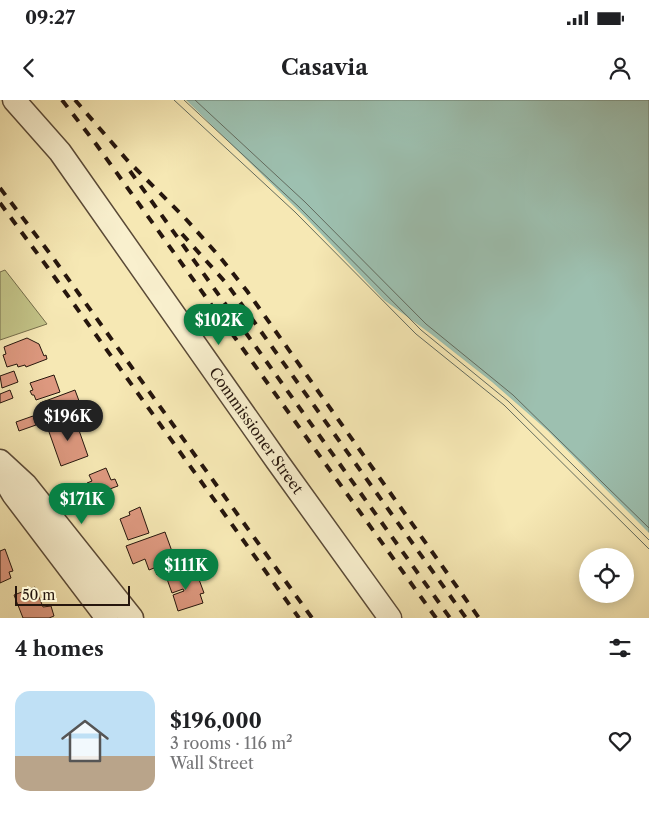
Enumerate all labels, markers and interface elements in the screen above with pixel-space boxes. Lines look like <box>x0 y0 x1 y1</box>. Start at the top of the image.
text: 09:27 <box>25 6 75 29</box>
icon: back <box>15 54 43 82</box>
text: Casavia <box>281 54 368 81</box>
icon: person <box>606 54 634 82</box>
pin: $102K <box>184 304 254 346</box>
text: $102K <box>195 310 243 330</box>
street label: Commissioner Street <box>205 363 308 498</box>
pin: $196K <box>33 400 103 442</box>
text: $196K <box>44 406 92 426</box>
pin: $171K <box>47 482 117 525</box>
text: $171K <box>60 489 104 509</box>
pin: $111K <box>151 548 221 591</box>
map controls <box>579 548 634 603</box>
button: locate <box>579 548 634 603</box>
text: $111K <box>164 555 208 575</box>
scale bar <box>15 583 130 606</box>
text: 50 m <box>22 586 55 604</box>
icon: filters <box>606 634 634 662</box>
text: 4 homes <box>15 636 104 661</box>
text: $196,000 <box>170 708 262 733</box>
icon: home <box>55 711 115 771</box>
icon: heart <box>606 727 634 755</box>
text: 3 rooms · 116 m² <box>170 733 293 753</box>
text: Wall Street <box>170 753 254 773</box>

